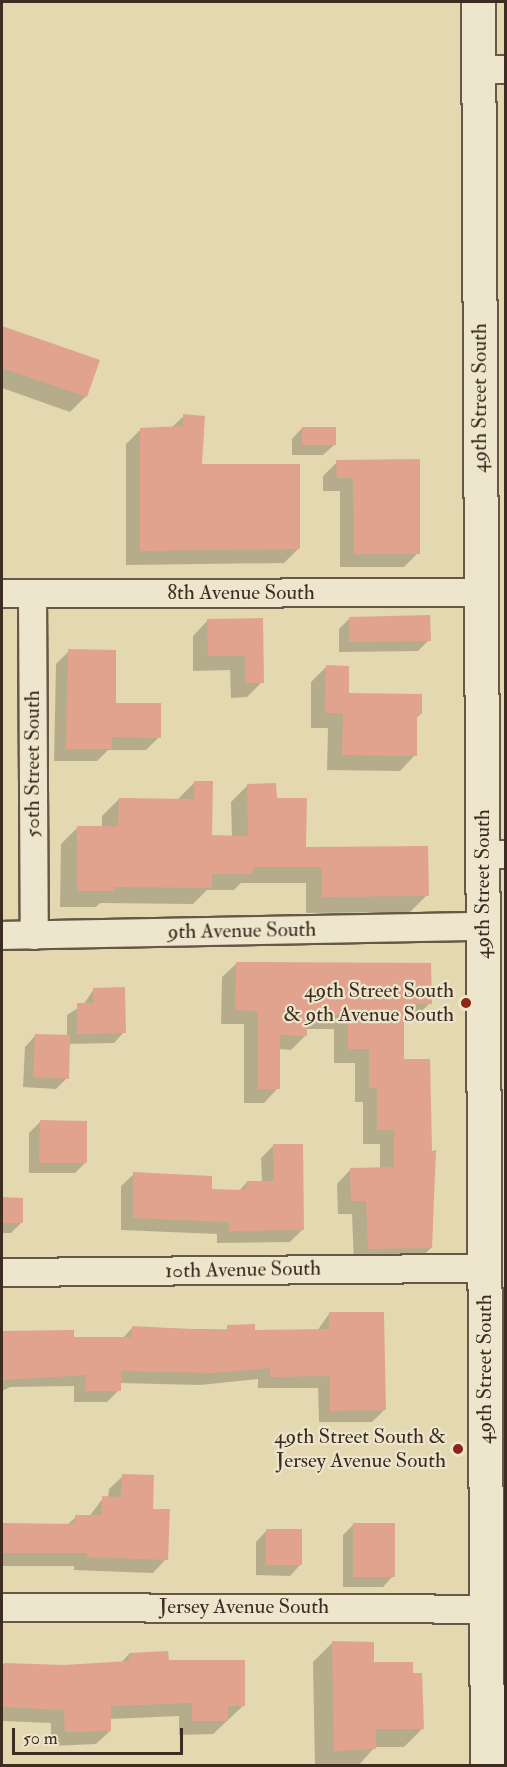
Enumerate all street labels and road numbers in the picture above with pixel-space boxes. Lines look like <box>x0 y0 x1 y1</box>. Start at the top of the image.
street label: 49th Street South <box>467 323 493 473</box>
street label: 8th Avenue South <box>167 580 315 606</box>
street label: 50th Street South <box>20 690 46 838</box>
street label: 49th Street South <box>470 809 496 959</box>
street label: 9th Avenue South <box>167 917 317 945</box>
street label: 10th Avenue South <box>165 1256 321 1284</box>
street label: 49th Street South <box>472 1294 498 1444</box>
street label: Jersey Avenue South <box>159 1594 329 1620</box>

